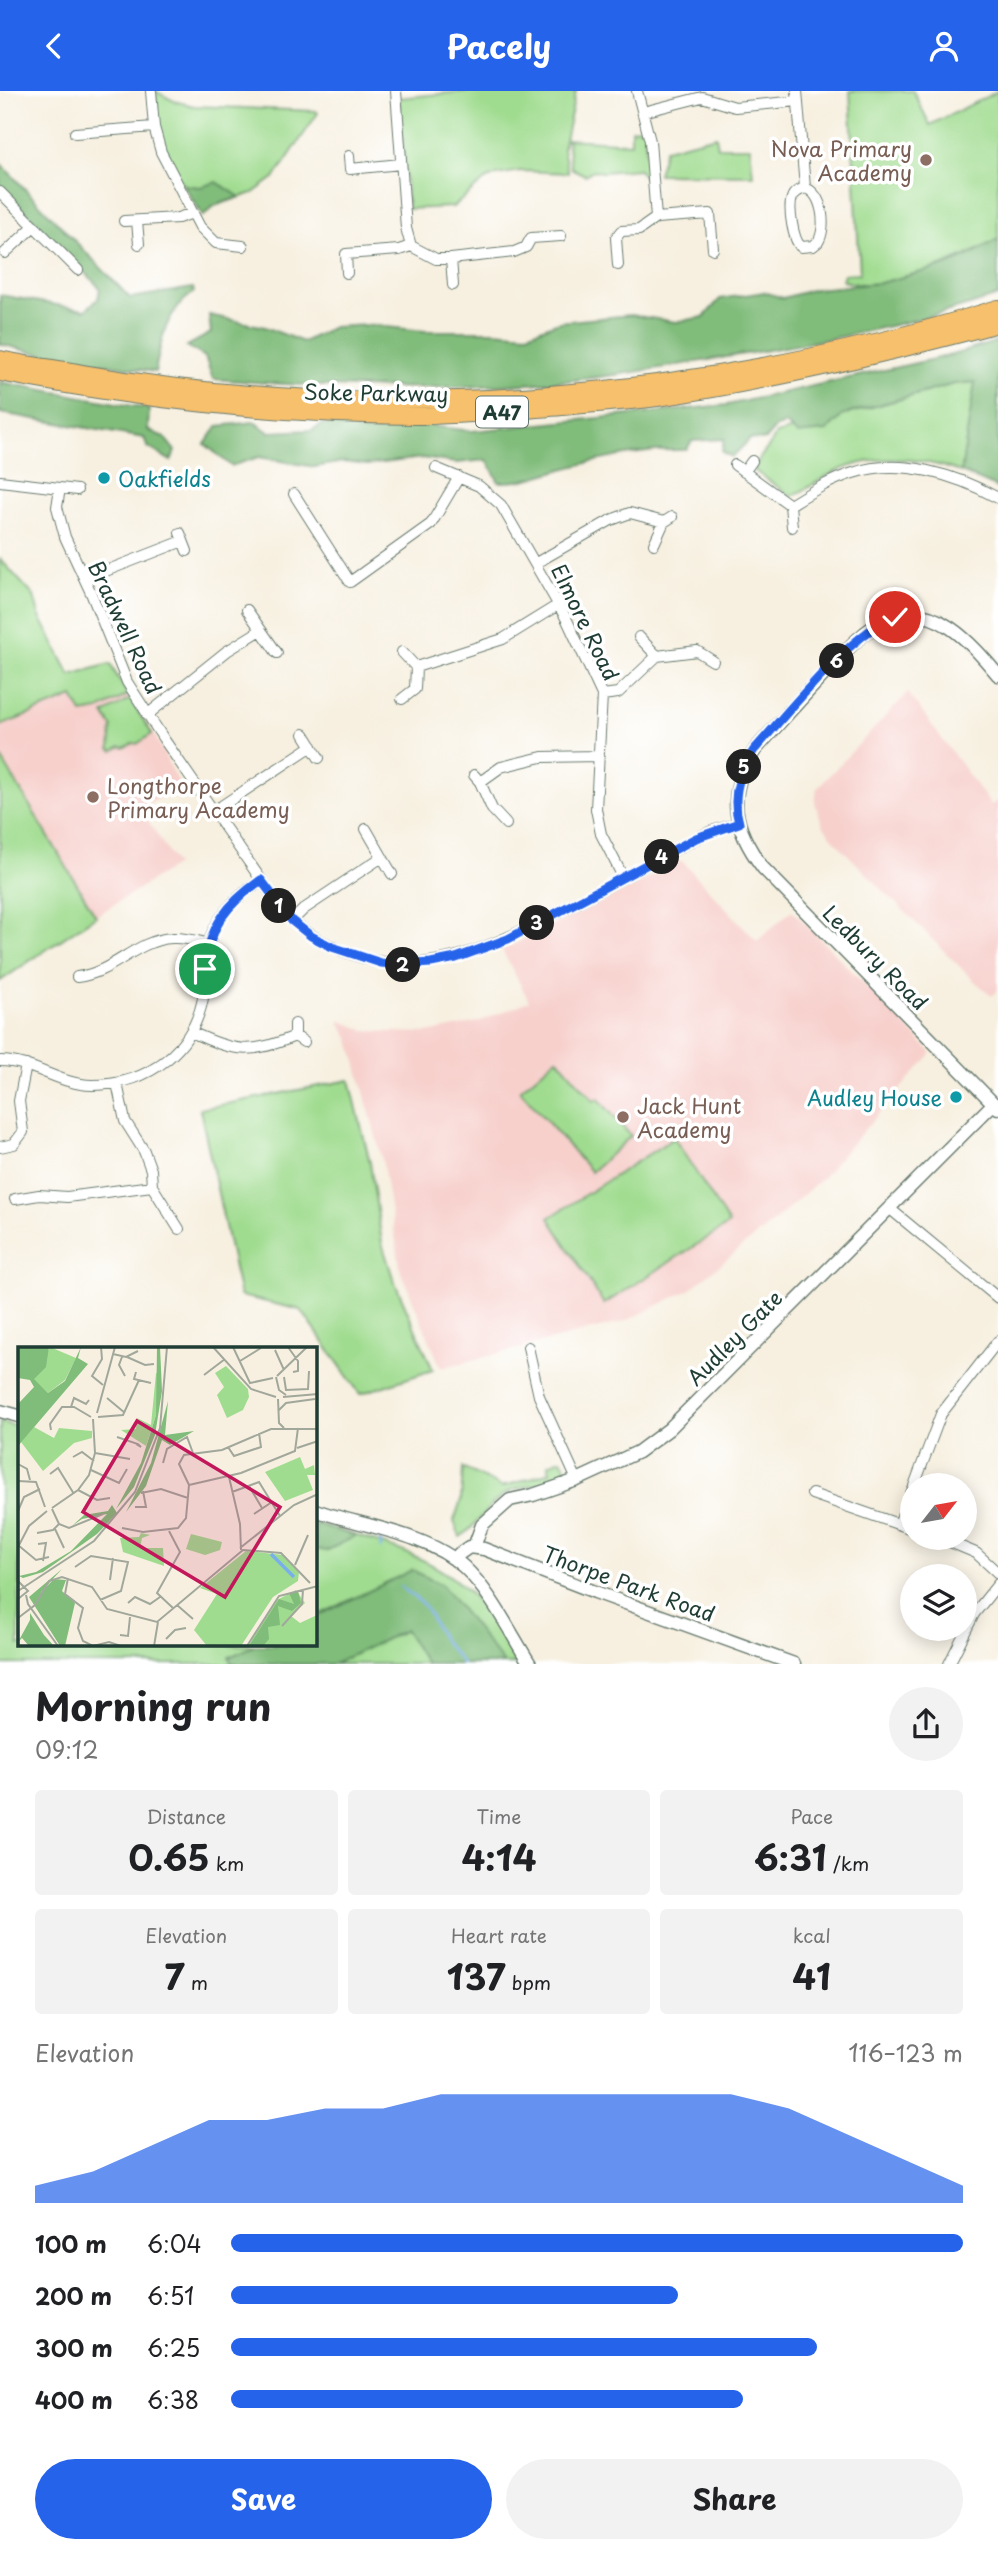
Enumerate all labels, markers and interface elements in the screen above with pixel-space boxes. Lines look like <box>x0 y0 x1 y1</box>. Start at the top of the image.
text: Pacely <box>447 22 551 70</box>
icon: back <box>35 27 73 65</box>
icon: person <box>925 27 963 65</box>
place label: Nova Primary Academy <box>770 132 912 188</box>
marker: Nova Primary Academy <box>918 152 934 168</box>
street label: Soke Parkway <box>303 375 449 409</box>
road number: A47 <box>476 397 528 427</box>
place label: Oakfields <box>118 462 211 494</box>
marker: Oakfields <box>96 470 112 486</box>
street label: Bradwell Road <box>81 555 171 699</box>
street label: Elmore Road <box>544 558 628 686</box>
pin <box>865 587 925 647</box>
icon: check <box>876 598 914 636</box>
pin: 6 <box>820 643 854 679</box>
text: 6 <box>830 646 843 674</box>
pin: 5 <box>726 749 762 785</box>
text: 5 <box>737 752 750 780</box>
place label: Longthorpe Primary Academy <box>107 769 290 825</box>
marker: Longthorpe Primary Academy <box>85 789 101 805</box>
pin: 4 <box>644 839 680 875</box>
text: 4 <box>655 842 668 870</box>
pin: 1 <box>262 889 296 923</box>
text: 1 <box>274 891 283 919</box>
street label: Ledbury Road <box>816 897 936 1017</box>
pin: 3 <box>520 905 554 941</box>
text: 3 <box>530 908 543 936</box>
pin <box>175 939 235 999</box>
pin: 2 <box>386 947 420 983</box>
icon: arrive <box>186 950 224 988</box>
text: 2 <box>396 950 409 978</box>
place label: Audley House <box>807 1081 942 1113</box>
place label: Jack Hunt Academy <box>637 1089 741 1145</box>
marker: Audley House <box>948 1089 964 1105</box>
marker: Jack Hunt Academy <box>615 1109 631 1125</box>
street label: Audley Gate <box>679 1282 789 1392</box>
inset map <box>18 1347 317 1647</box>
north arrow <box>900 1473 976 1551</box>
map controls <box>900 1473 977 1641</box>
street label: Thorpe Park Road <box>538 1537 720 1629</box>
button: layers <box>900 1564 977 1641</box>
text: Morning run <box>35 1677 271 1734</box>
button: share <box>889 1687 963 1761</box>
text: 09:12 <box>35 1732 98 1767</box>
text: Distance <box>146 1802 226 1830</box>
text: Time <box>477 1802 521 1830</box>
text: Pace <box>790 1802 833 1830</box>
text: 0.65 <box>128 1830 210 1883</box>
text: 4:14 <box>462 1830 536 1883</box>
text: 6:31 <box>754 1830 827 1883</box>
text: km <box>210 1849 244 1877</box>
text: /km <box>827 1849 869 1877</box>
text: Elevation <box>145 1921 227 1949</box>
text: Heart rate <box>451 1921 547 1949</box>
text: kcal <box>793 1921 831 1949</box>
text: 7 <box>165 1949 185 2002</box>
text: 137 <box>447 1949 506 2002</box>
text: 41 <box>792 1949 831 2002</box>
text: m <box>185 1968 208 1996</box>
text: bpm <box>506 1968 551 1996</box>
text: Elevation <box>35 2035 134 2070</box>
text: 116–123 m <box>848 2035 963 2070</box>
text: 100 m <box>35 2226 107 2261</box>
text: 6:04 <box>147 2226 202 2261</box>
text: 200 m <box>35 2278 112 2313</box>
text: 6:51 <box>147 2278 194 2313</box>
text: 300 m <box>35 2330 113 2365</box>
text: 6:25 <box>147 2330 200 2365</box>
text: 400 m <box>35 2382 113 2417</box>
text: 6:38 <box>147 2382 199 2417</box>
button: Save <box>35 2459 492 2539</box>
button: Share <box>506 2459 963 2539</box>

